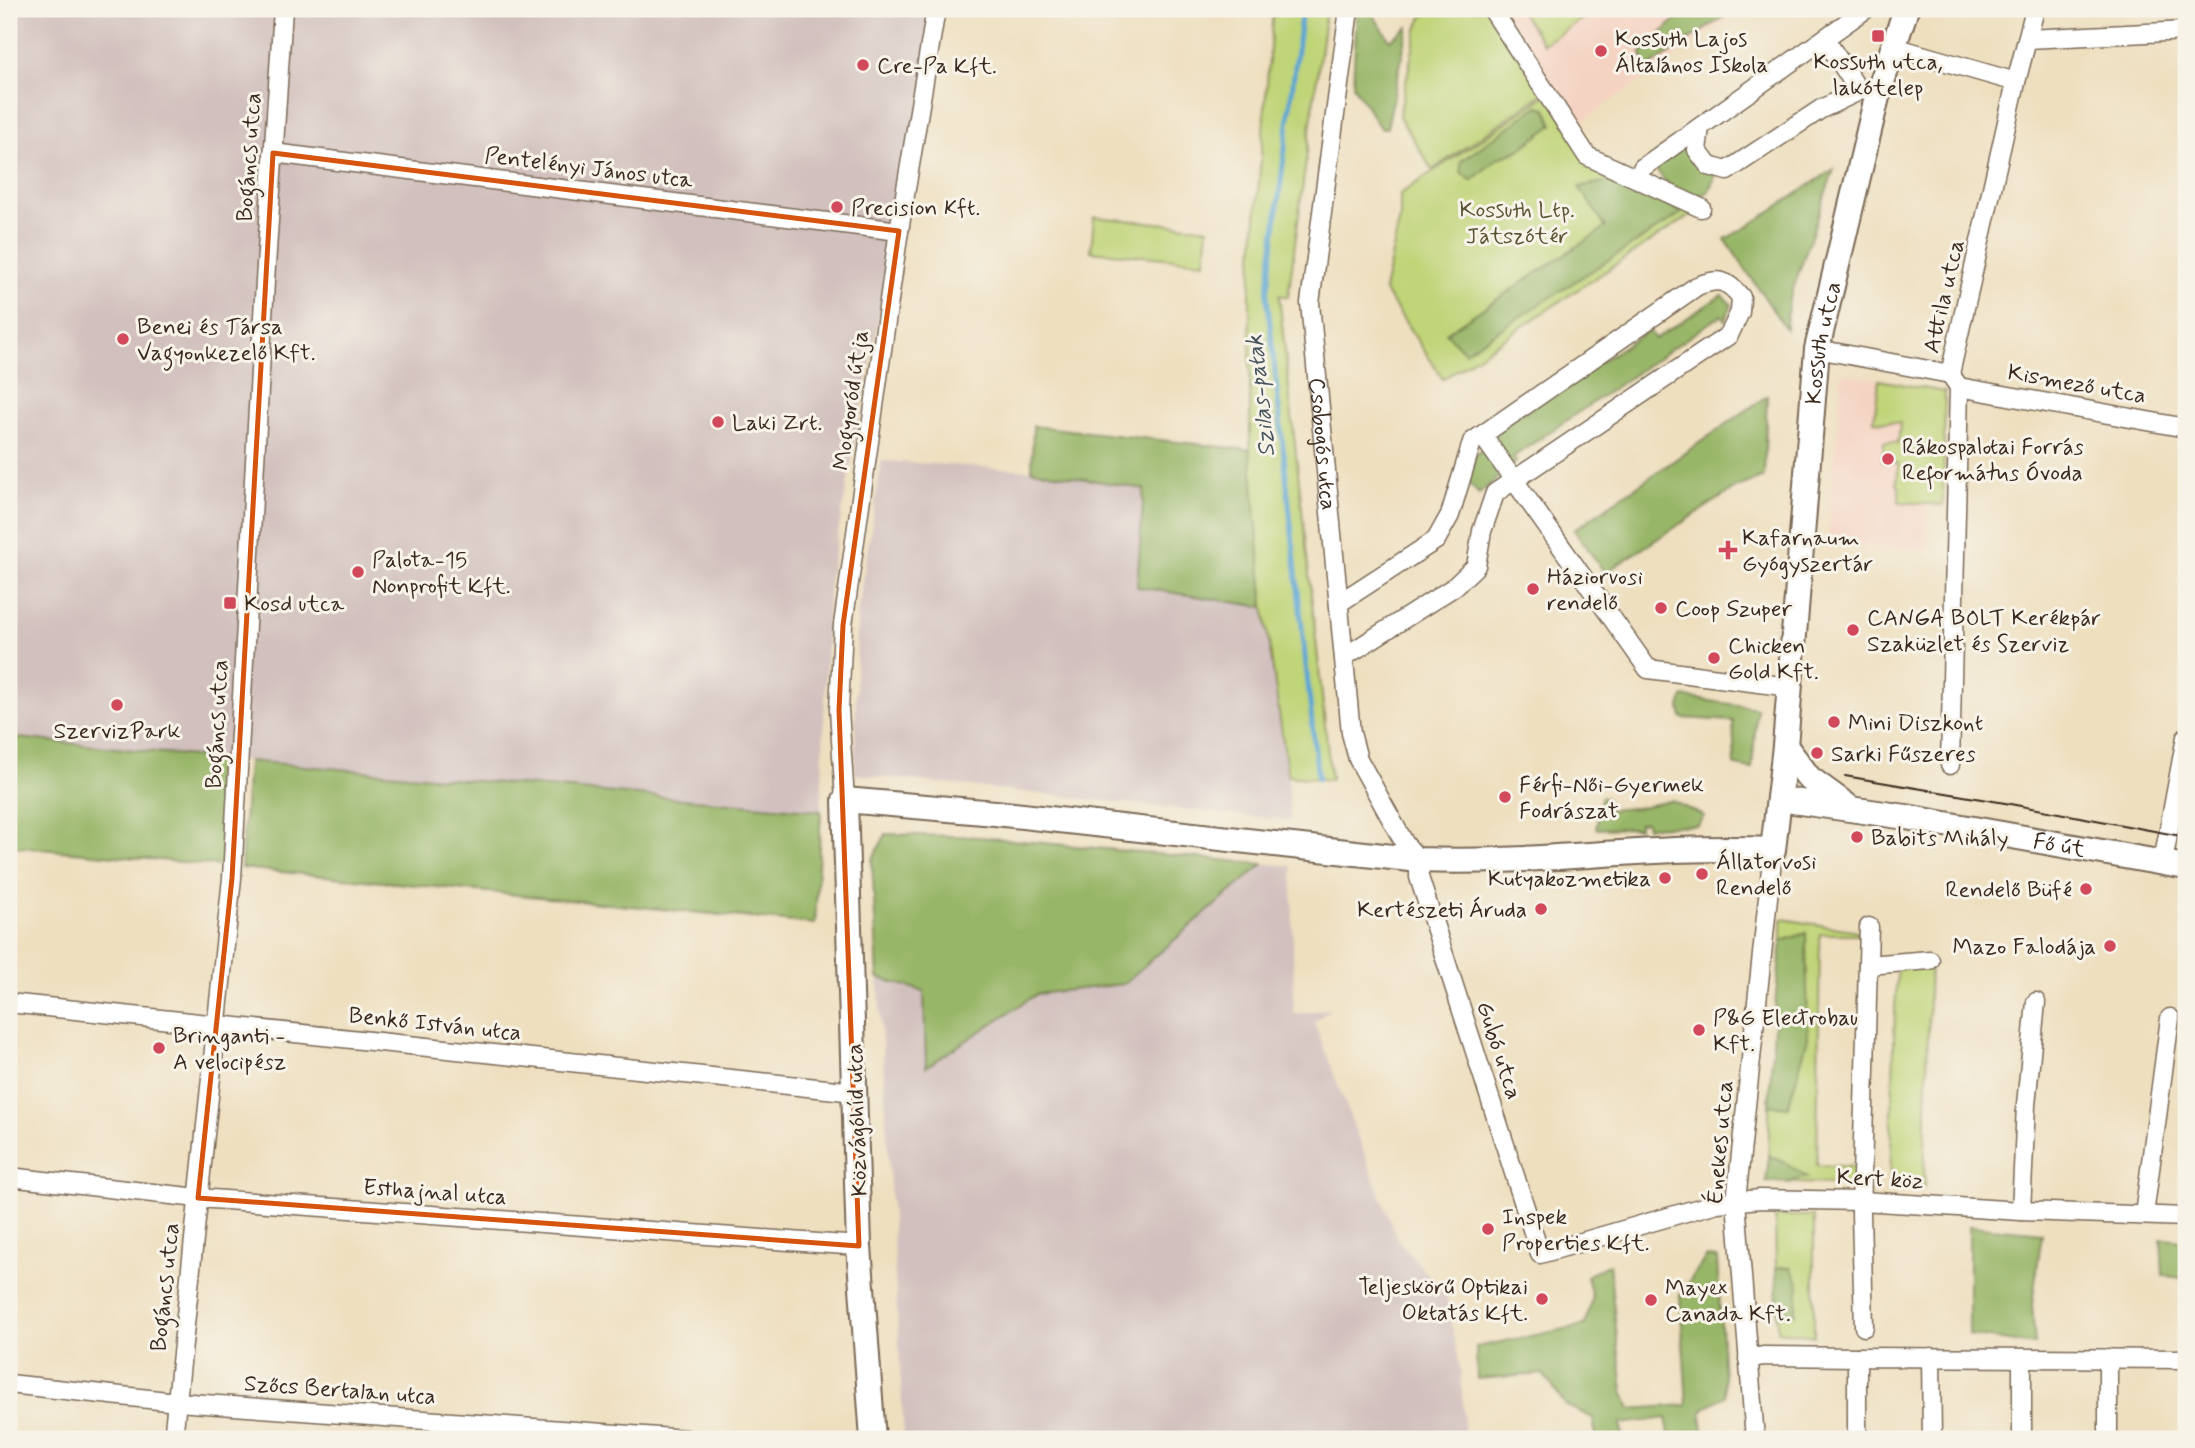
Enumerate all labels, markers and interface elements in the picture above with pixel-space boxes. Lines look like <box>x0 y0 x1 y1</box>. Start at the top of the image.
place label: Kossuth Lajos Általános Iskola <box>1615 25 1768 81</box>
marker: Kossuth utca, lakótelep <box>1870 28 1886 44</box>
marker: Kossuth Lajos Általános Iskola <box>1593 43 1609 59</box>
place label: Kossuth utca, lakótelep <box>1813 48 1943 104</box>
place label: Cre-Pa Kft. <box>877 52 997 82</box>
marker: Cre-Pa Kft. <box>855 57 871 73</box>
street label: Bogáncs utca <box>231 92 271 223</box>
street label: Pentelényi János utca <box>483 141 695 197</box>
place label: Precision Kft. <box>851 194 980 224</box>
park label: Kossuth Ltp. Játszótér <box>1459 196 1575 252</box>
marker: Precision Kft. <box>829 199 845 215</box>
street label: Attila utca <box>1917 237 1973 356</box>
street label: Kossuth utca <box>1800 279 1850 406</box>
place label: Benei és Társa Vagyonkezelő Kft. <box>137 313 316 371</box>
street label: Mogyoród útja <box>827 328 879 473</box>
marker: Benei és Társa Vagyonkezelő Kft. <box>115 331 131 347</box>
water label: Szilas-patak <box>1240 333 1283 458</box>
street label: Kismező utca <box>2005 358 2148 412</box>
street label: Csobogós utca <box>1300 376 1343 512</box>
place label: Laki Zrt. <box>732 409 822 439</box>
marker: Laki Zrt. <box>710 414 726 430</box>
place label: Rákospalotai Forrás Református Óvoda <box>1902 433 2084 490</box>
marker: Rákospalotai Forrás Református Óvoda <box>1880 451 1896 467</box>
place label: Kafarnaum Gyógyszertár <box>1742 524 1873 580</box>
marker: Kafarnaum Gyógyszertár <box>1720 542 1736 558</box>
place label: Palota-15 Nonprofit Kft. <box>372 546 511 602</box>
place label: Háziorvosi rendelő <box>1547 563 1643 619</box>
marker: Palota-15 Nonprofit Kft. <box>350 564 366 580</box>
marker: Háziorvosi rendelő <box>1525 581 1541 597</box>
place label: Kosd utca <box>244 590 345 620</box>
marker: Kosd utca <box>222 595 238 611</box>
place label: Coop Szuper <box>1675 595 1792 625</box>
marker: Coop Szuper <box>1653 600 1669 616</box>
place label: CANGA BOLT Kerékpár Szaküzlet és Szerviz <box>1867 604 2101 660</box>
marker: CANGA BOLT Kerékpár Szaküzlet és Szerviz <box>1845 622 1861 638</box>
place label: Chicken Gold Kft. <box>1728 632 1819 688</box>
marker: Chicken Gold Kft. <box>1706 650 1722 666</box>
street label: Bogáncs utca <box>200 659 238 789</box>
marker: SzervizPark <box>109 697 125 713</box>
place label: Mini Diszkont <box>1848 709 1983 739</box>
marker: Mini Diszkont <box>1826 714 1842 730</box>
place label: SzervizPark <box>53 717 181 747</box>
place label: Sarki Fűszeres <box>1831 740 1976 770</box>
marker: Sarki Fűszeres <box>1809 745 1825 761</box>
place label: Férfi-Női-Gyermek Fodrászat <box>1519 771 1704 827</box>
marker: Férfi-Női-Gyermek Fodrászat <box>1497 789 1513 805</box>
place label: Babits Mihály <box>1871 824 2008 854</box>
street label: Fő út <box>2031 827 2088 866</box>
marker: Babits Mihály <box>1849 829 1865 845</box>
place label: Állatorvosi Rendelő <box>1716 848 1816 904</box>
place label: Kutyakozmetika <box>1488 865 1651 895</box>
marker: Állatorvosi Rendelő <box>1694 866 1710 882</box>
marker: Kutyakozmetika <box>1657 870 1673 886</box>
place label: Rendelő Büfé <box>1945 876 2072 906</box>
marker: Rendelő Büfé <box>2078 881 2094 897</box>
place label: Kertészeti Áruda <box>1357 896 1527 926</box>
marker: Kertészeti Áruda <box>1533 901 1549 917</box>
place label: Mazo Falodája <box>1953 933 2096 963</box>
marker: Mazo Falodája <box>2102 938 2118 954</box>
street label: Gubó utca <box>1468 998 1528 1103</box>
street label: Benkő István utca <box>347 1001 523 1049</box>
place label: P&G Electrobau Kft. <box>1713 1004 1858 1060</box>
place label: Bringanti - A velocipész <box>173 1022 286 1078</box>
marker: P&G Electrobau Kft. <box>1691 1022 1707 1038</box>
marker: Bringanti - A velocipész <box>151 1040 167 1056</box>
street label: Közvágóhíd utca <box>840 1043 876 1197</box>
street label: Énekes utca <box>1700 1079 1741 1205</box>
street label: Kert köz <box>1836 1163 1924 1197</box>
street label: Esthajnal utca <box>362 1173 508 1213</box>
place label: Inspek Properties Kft. <box>1502 1203 1649 1259</box>
street label: Bogáncs utca <box>144 1221 190 1353</box>
marker: Inspek Properties Kft. <box>1480 1221 1496 1237</box>
place label: Teljeskörű Optikai Oktatás Kft. <box>1358 1273 1528 1329</box>
place label: Mayex Canada Kft. <box>1665 1274 1791 1330</box>
marker: Teljeskörű Optikai Oktatás Kft. <box>1534 1291 1550 1307</box>
marker: Mayex Canada Kft. <box>1643 1292 1659 1308</box>
street label: Szőcs Bertalan utca <box>243 1369 437 1413</box>

